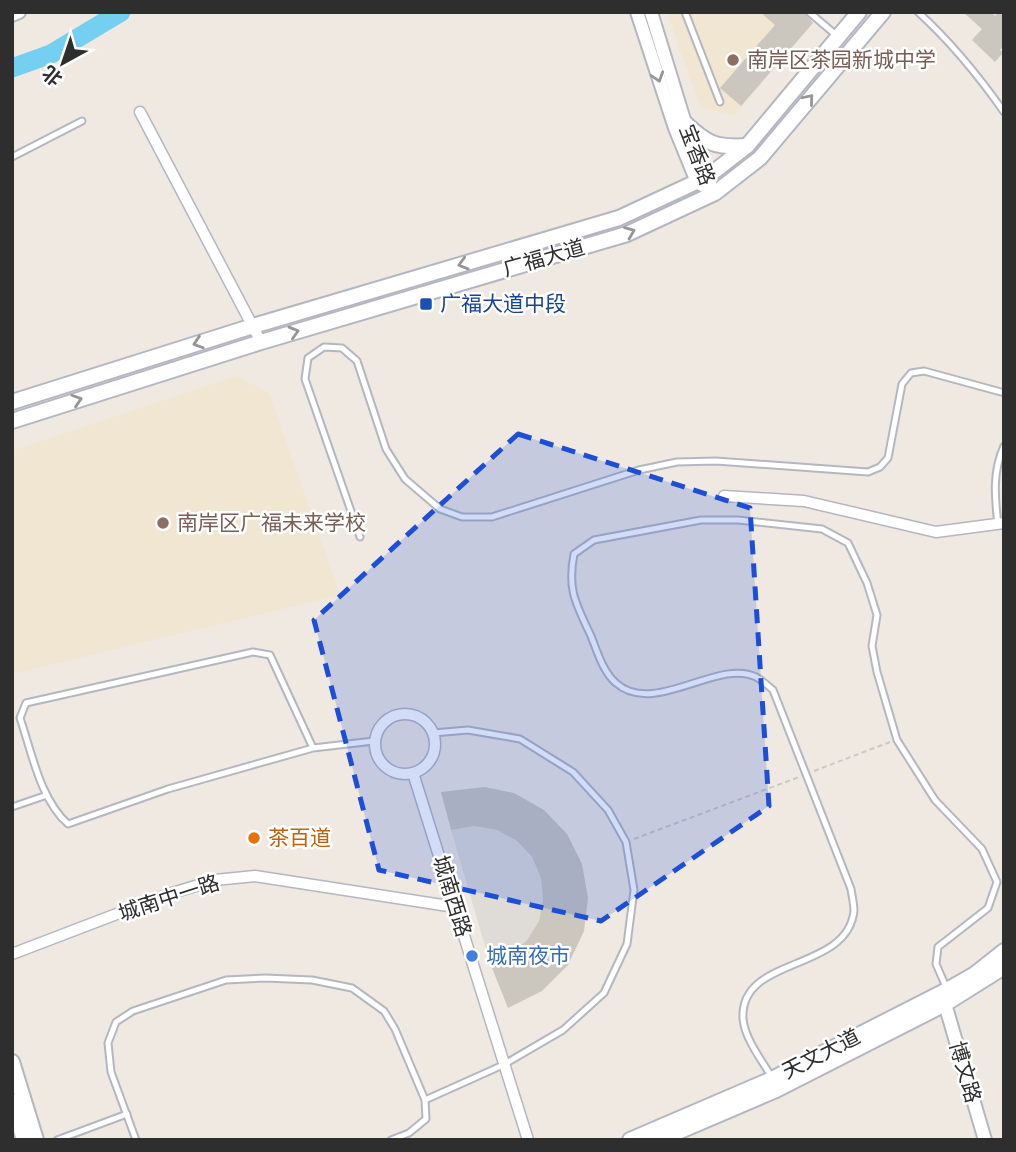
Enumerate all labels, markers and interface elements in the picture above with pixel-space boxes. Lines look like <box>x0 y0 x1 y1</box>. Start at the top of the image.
north arrow <box>28 28 98 98</box>
place label: 南岸区茶园新城中学 <box>747 48 936 71</box>
marker: 南岸区茶园新城中学 <box>725 52 741 68</box>
text: 北 <box>38 61 66 90</box>
one-way arrow <box>650 71 664 83</box>
one-way arrow <box>801 94 813 107</box>
street label: 宝香路 <box>675 121 719 188</box>
one-way arrow <box>623 226 635 240</box>
street label: 广福大道 <box>500 235 587 280</box>
one-way arrow <box>458 255 470 270</box>
place label: 广福大道中段 <box>440 292 566 315</box>
marker: 广福大道中段 <box>418 296 434 312</box>
one-way arrow <box>288 326 300 341</box>
one-way arrow <box>193 335 205 350</box>
one-way arrow <box>71 394 83 408</box>
place label: 南岸区广福未来学校 <box>177 511 366 534</box>
marker: 南岸区广福未来学校 <box>155 515 171 531</box>
place label: 茶百道 <box>268 826 331 849</box>
marker: 茶百道 <box>246 830 262 846</box>
street label: 城南西路 <box>429 852 476 939</box>
street label: 城南中一路 <box>115 870 222 925</box>
place label: 城南夜市 <box>486 944 570 967</box>
marker: 城南夜市 <box>464 948 480 964</box>
street label: 天文大道 <box>778 1024 863 1083</box>
street label: 博文路 <box>946 1038 985 1105</box>

